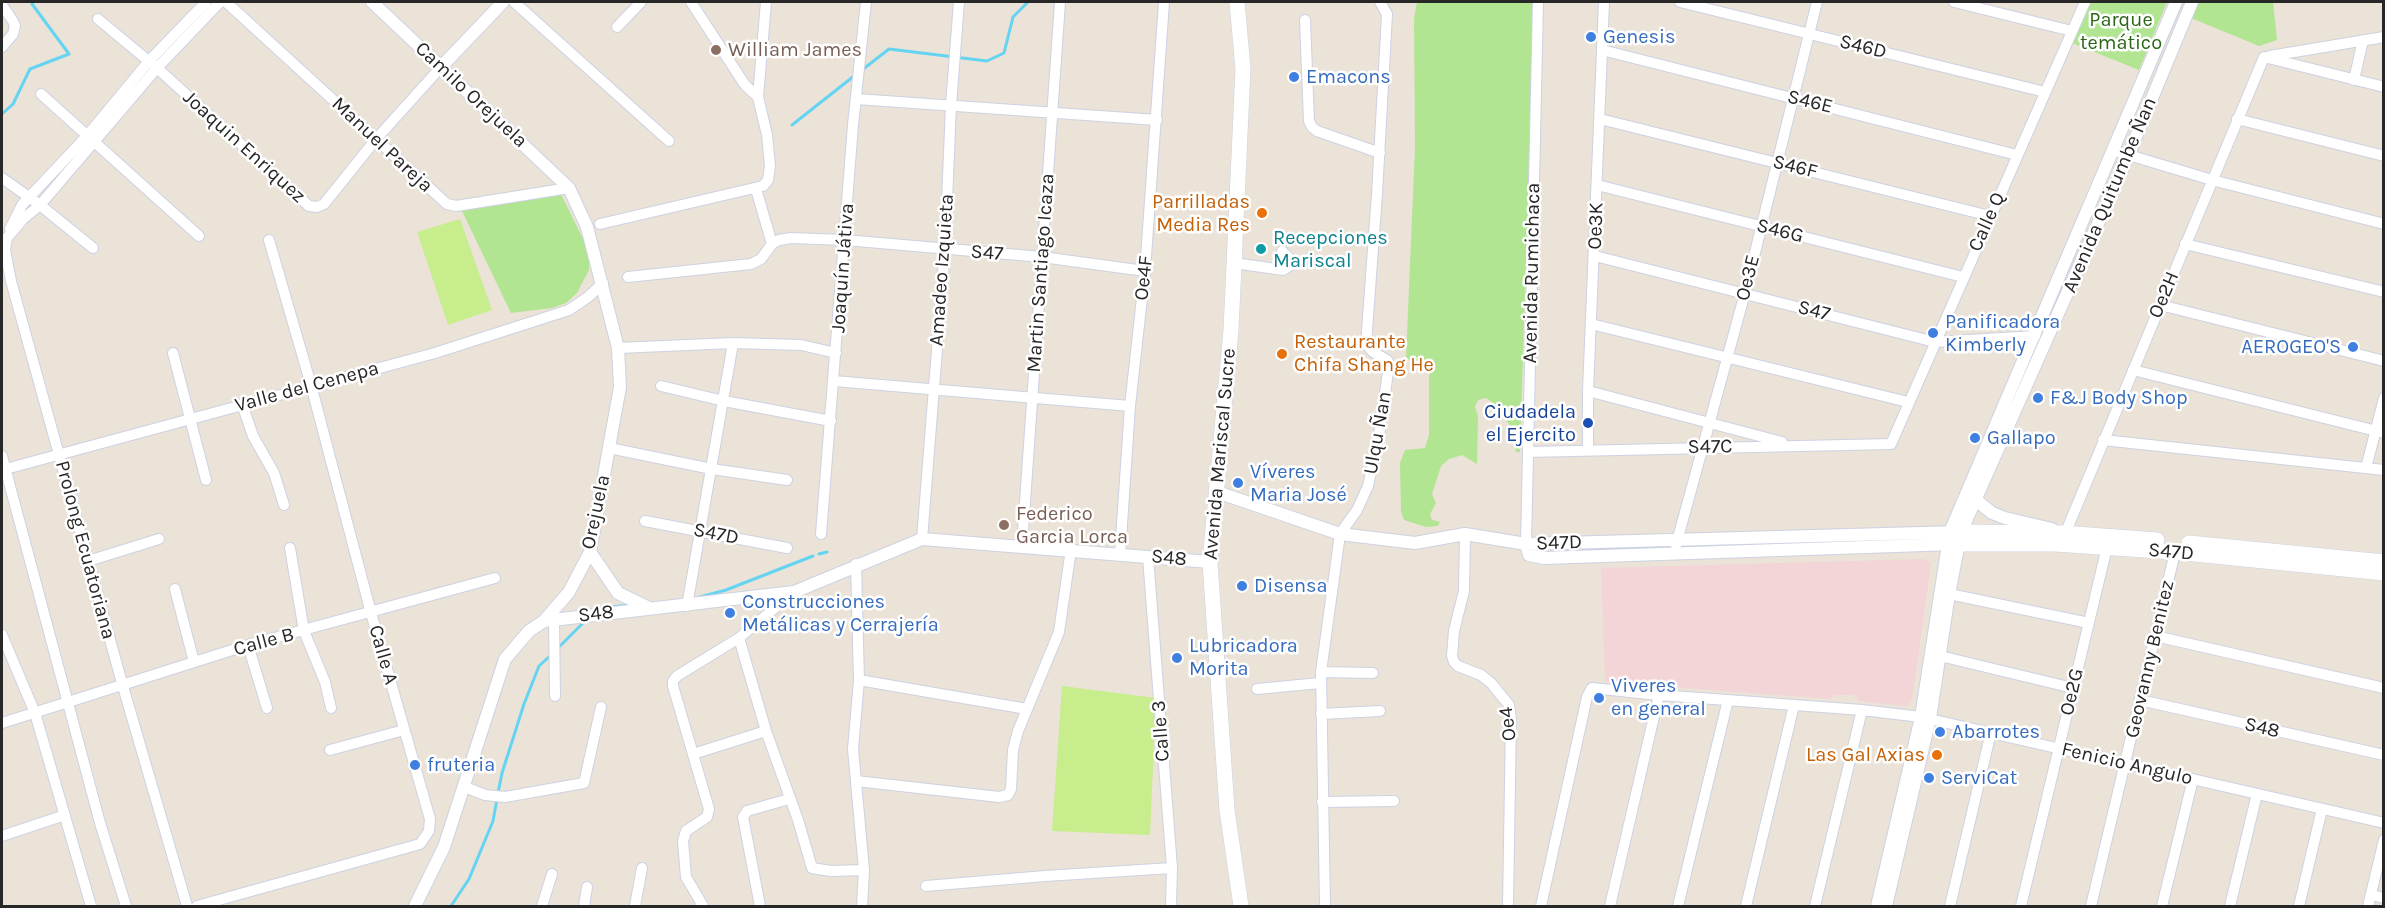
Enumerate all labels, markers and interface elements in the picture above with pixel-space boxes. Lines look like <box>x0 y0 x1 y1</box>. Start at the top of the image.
park label: Parque temático <box>2080 8 2162 55</box>
place label: Genesis <box>1603 25 1675 49</box>
marker: Genesis <box>1584 30 1598 44</box>
street label: S46D <box>1837 30 1889 64</box>
street label: Camilo Orejuela <box>410 37 532 153</box>
place label: William James <box>728 38 862 62</box>
marker: William James <box>709 43 723 57</box>
place label: Emacons <box>1306 65 1391 89</box>
marker: Emacons <box>1287 70 1301 84</box>
street label: S46E <box>1785 85 1835 119</box>
street label: Joaquin Enriquez <box>178 86 310 208</box>
street label: Manuel Pareja <box>326 92 438 198</box>
street label: Avenida Quitumbe Ñan <box>2058 94 2162 296</box>
street label: S46F <box>1770 150 1820 184</box>
street label: Martin Santiago Icaza <box>1022 173 1060 373</box>
street label: Avenida Rumichaca <box>1518 182 1546 364</box>
street label: Calle Q <box>1963 189 2011 255</box>
place label: Parrilladas Media Res <box>1152 190 1250 237</box>
street label: Amadeo Izquieta <box>925 193 959 347</box>
street label: Joaquín Játiva <box>826 202 860 334</box>
street label: Oe3K <box>1583 202 1609 250</box>
marker: Parrilladas Media Res <box>1255 206 1269 220</box>
street label: S46G <box>1754 214 1806 248</box>
place label: Recepciones Mariscal <box>1273 226 1388 273</box>
street label: S47 <box>970 240 1004 266</box>
marker: Recepciones Mariscal <box>1254 242 1268 256</box>
street label: Oe3E <box>1731 253 1765 303</box>
street label: Oe4F <box>1130 254 1158 302</box>
street label: Oe2H <box>2144 268 2184 322</box>
street label: S47 <box>1795 295 1833 327</box>
place label: Panificadora Kimberly <box>1945 310 2060 357</box>
marker: Panificadora Kimberly <box>1926 326 1940 340</box>
place label: Restaurante Chifa Shang He <box>1294 330 1434 377</box>
place label: AEROGEO'S <box>2241 335 2341 359</box>
marker: AEROGEO'S <box>2346 340 2360 354</box>
street label: Avenida Mariscal Sucre <box>1199 347 1241 561</box>
marker: Restaurante Chifa Shang He <box>1275 347 1289 361</box>
street label: Valle del Cenepa <box>232 356 382 418</box>
place label: F&J Body Shop <box>2050 386 2188 410</box>
street label: Ulqu Ñan <box>1359 390 1397 476</box>
marker: F&J Body Shop <box>2031 391 2045 405</box>
place label: Ciudadela el Ejercito <box>1484 400 1576 447</box>
marker: Ciudadela el Ejercito <box>1581 416 1595 430</box>
place label: Gallapo <box>1987 426 2056 450</box>
marker: Gallapo <box>1968 431 1982 445</box>
street label: S47C <box>1687 435 1733 459</box>
street label: Prolong Ecuatoriana <box>50 458 120 642</box>
place label: Víveres Maria José <box>1250 460 1347 507</box>
street label: Orejuela <box>576 472 616 552</box>
marker: Víveres Maria José <box>1231 476 1245 490</box>
place label: Federico Garcia Lorca <box>1016 502 1128 549</box>
street label: S47D <box>691 518 741 550</box>
marker: Federico Garcia Lorca <box>997 518 1011 532</box>
street label: S47D <box>1536 530 1582 556</box>
street label: S47D <box>2147 538 2195 566</box>
street label: S48 <box>1150 544 1188 572</box>
place label: Disensa <box>1254 574 1328 598</box>
street label: Geovanny Benitez <box>2120 578 2180 740</box>
marker: Disensa <box>1235 579 1249 593</box>
place label: Construcciones Metálicas y Cerrajería <box>742 590 939 637</box>
street label: S48 <box>577 600 615 628</box>
marker: Construcciones Metálicas y Cerrajería <box>723 606 737 620</box>
street label: Calle B <box>231 622 297 662</box>
street label: Calle A <box>363 622 403 688</box>
place label: Lubricadora Morita <box>1189 634 1298 681</box>
marker: Lubricadora Morita <box>1170 651 1184 665</box>
street label: Oe2G <box>2055 666 2089 718</box>
place label: Viveres en general <box>1611 674 1706 721</box>
marker: Viveres en general <box>1592 691 1606 705</box>
street label: Calle 3 <box>1147 700 1175 762</box>
street label: Oe4 <box>1494 705 1522 743</box>
street label: S48 <box>2242 712 2282 744</box>
place label: Abarrotes <box>1952 720 2040 744</box>
marker: Abarrotes <box>1933 725 1947 739</box>
street label: Fenicio Angulo <box>2059 737 2195 791</box>
place label: Las Gal Axias <box>1806 743 1925 767</box>
marker: Las Gal Axias <box>1930 748 1944 762</box>
place label: fruteria <box>427 753 495 777</box>
marker: fruteria <box>408 758 422 772</box>
place label: ServiCat <box>1941 766 2017 790</box>
marker: ServiCat <box>1922 771 1936 785</box>

